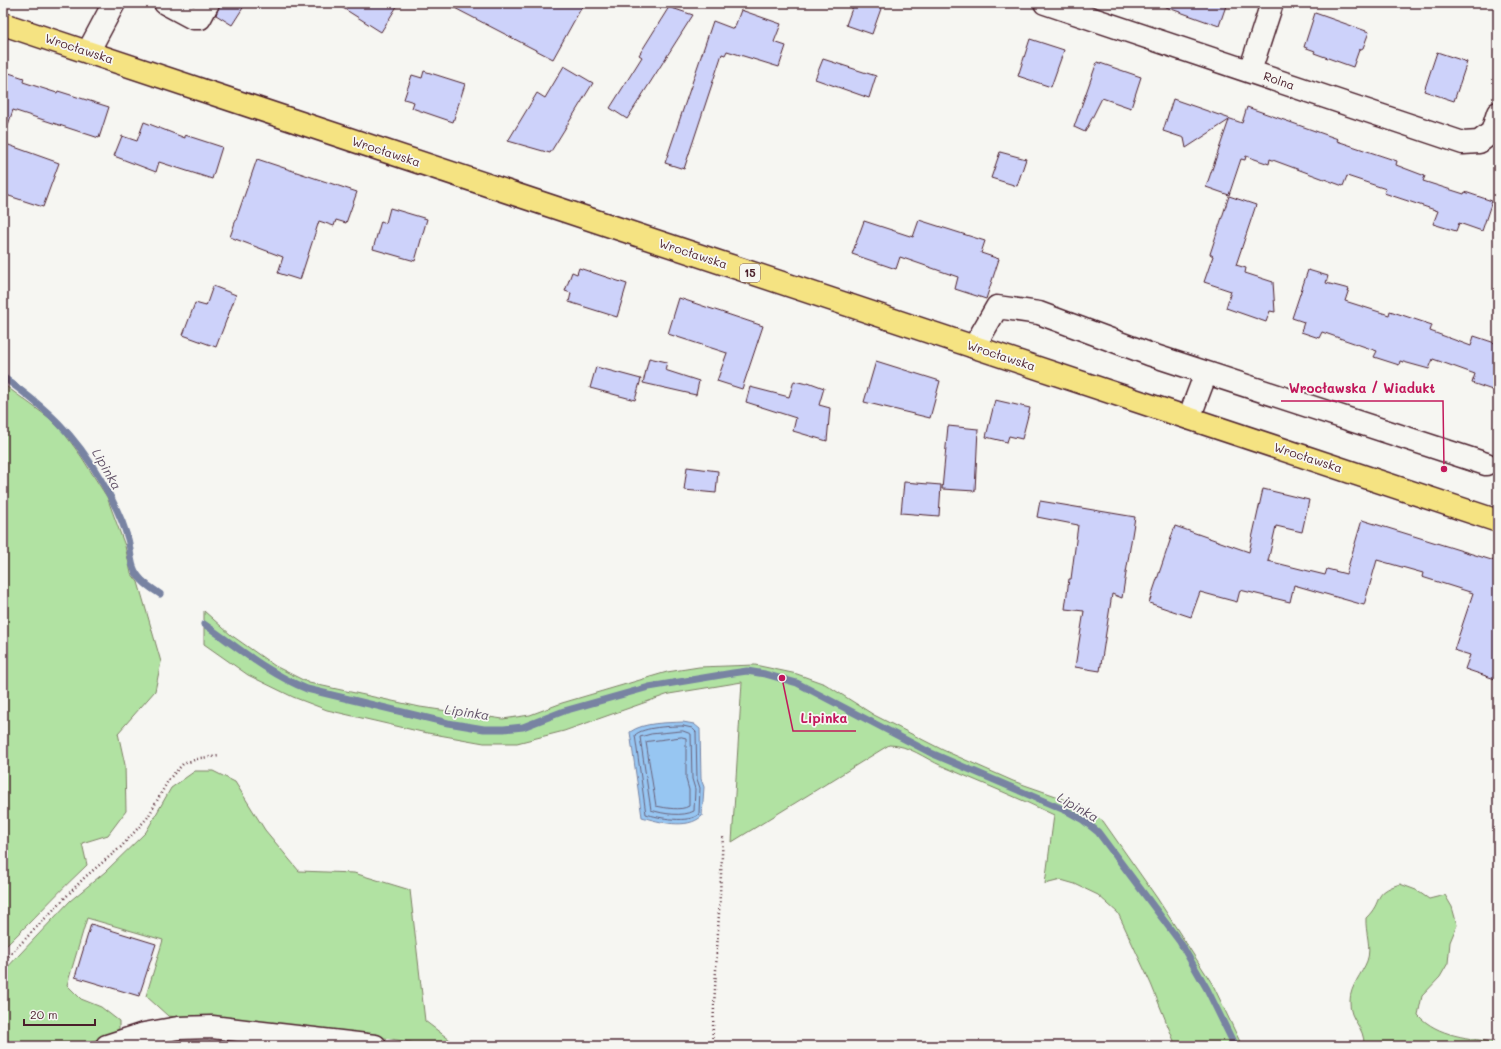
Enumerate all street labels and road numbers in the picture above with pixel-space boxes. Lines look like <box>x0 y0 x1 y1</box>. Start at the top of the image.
street label: Wrocławska <box>43 29 116 67</box>
street label: Rolna <box>1262 67 1297 93</box>
street label: Wrocławska <box>350 132 423 170</box>
street label: Wrocławska <box>657 234 730 272</box>
road number: 15 <box>740 264 760 282</box>
street label: Wrocławska <box>965 336 1038 374</box>
street label: Wrocławska <box>1272 438 1345 476</box>

